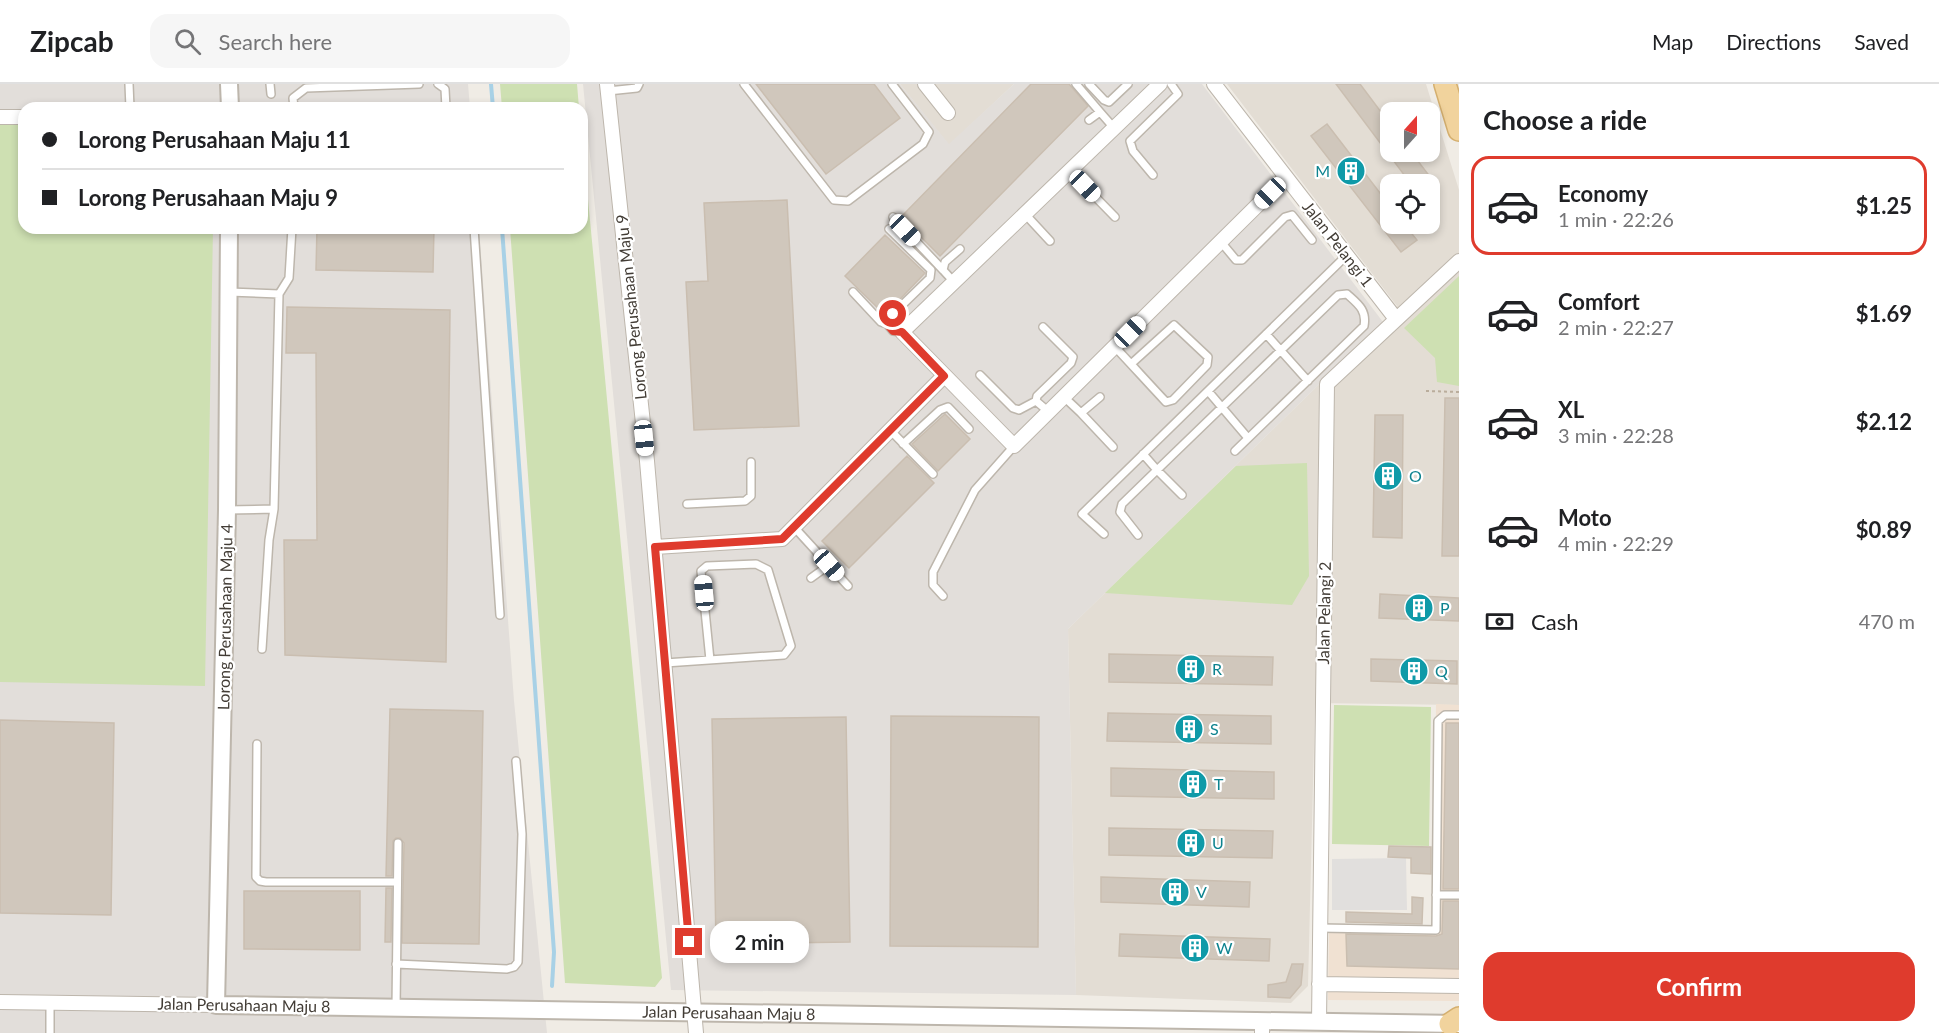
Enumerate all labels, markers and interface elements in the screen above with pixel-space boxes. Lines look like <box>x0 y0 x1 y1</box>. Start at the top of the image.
search box <box>150 14 570 68</box>
text: Zipcab <box>30 24 114 58</box>
icon: search <box>171 25 204 58</box>
text: Search here <box>219 28 332 55</box>
text: Map <box>1652 29 1693 54</box>
text: Directions <box>1726 29 1821 54</box>
text: Saved <box>1854 29 1909 54</box>
north arrow <box>1380 102 1440 162</box>
map controls <box>1380 102 1440 234</box>
text: Choose a ride <box>1483 103 1647 136</box>
text: Lorong Perusahaan Maju 11 <box>78 126 351 153</box>
building icon: M <box>1335 155 1367 187</box>
place label: M <box>1315 161 1330 180</box>
car <box>1066 167 1104 205</box>
car <box>1251 174 1289 212</box>
button: locate <box>1380 174 1440 234</box>
icon: car <box>1486 179 1540 233</box>
text: Economy <box>1558 180 1648 207</box>
text: Lorong Perusahaan Maju 9 <box>78 184 338 211</box>
text: $1.25 <box>1856 192 1912 219</box>
street label: Jalan Pelangi 1 <box>1299 197 1378 290</box>
text: 1 min · 22:26 <box>1558 207 1674 231</box>
car <box>886 211 924 249</box>
street label: Lorong Perusahaan Maju 9 <box>611 213 650 401</box>
icon: car <box>1486 287 1540 341</box>
text: Comfort <box>1558 288 1640 315</box>
route start <box>879 300 906 327</box>
text: $1.69 <box>1856 300 1912 327</box>
car <box>1111 313 1149 351</box>
text: 2 min · 22:27 <box>1558 315 1674 339</box>
icon: car <box>1486 395 1540 449</box>
text: XL <box>1558 396 1584 423</box>
text: $2.12 <box>1856 408 1912 435</box>
car <box>633 419 655 457</box>
text: 3 min · 22:28 <box>1558 423 1674 447</box>
building icon: O <box>1372 460 1404 492</box>
place label: O <box>1409 466 1422 485</box>
icon: car <box>1486 503 1540 557</box>
text: Moto <box>1558 504 1612 531</box>
text: $0.89 <box>1856 516 1912 543</box>
street label: Lorong Perusahaan Maju 4 <box>213 524 236 710</box>
text: 4 min · 22:29 <box>1558 531 1674 555</box>
car <box>810 546 848 584</box>
street label: Jalan Pelangi 2 <box>1313 561 1334 665</box>
car <box>693 574 715 612</box>
building icon: P <box>1403 592 1435 624</box>
place label: P <box>1440 598 1450 617</box>
icon: cash <box>1483 605 1516 638</box>
text: Cash <box>1531 608 1578 635</box>
text: 470 m <box>1859 609 1915 633</box>
building icon: R <box>1175 653 1207 685</box>
building icon: Q <box>1398 655 1430 687</box>
place label: R <box>1212 659 1222 678</box>
place label: Q <box>1435 661 1448 680</box>
building icon: S <box>1173 713 1205 745</box>
place label: S <box>1210 719 1219 738</box>
building icon: T <box>1177 768 1209 800</box>
place label: T <box>1214 774 1224 793</box>
building icon: U <box>1175 827 1207 859</box>
place label: U <box>1212 833 1224 852</box>
building icon: V <box>1159 876 1191 908</box>
place label: V <box>1196 882 1207 901</box>
callout: 2 min <box>710 921 809 963</box>
route end <box>675 928 702 955</box>
text: 2 min <box>735 930 784 954</box>
building icon: W <box>1179 932 1211 964</box>
place label: W <box>1216 938 1233 957</box>
button: Confirm <box>1483 952 1915 1021</box>
street label: Jalan Perusahaan Maju 8 <box>157 993 331 1016</box>
street label: Jalan Perusahaan Maju 8 <box>642 1002 816 1023</box>

